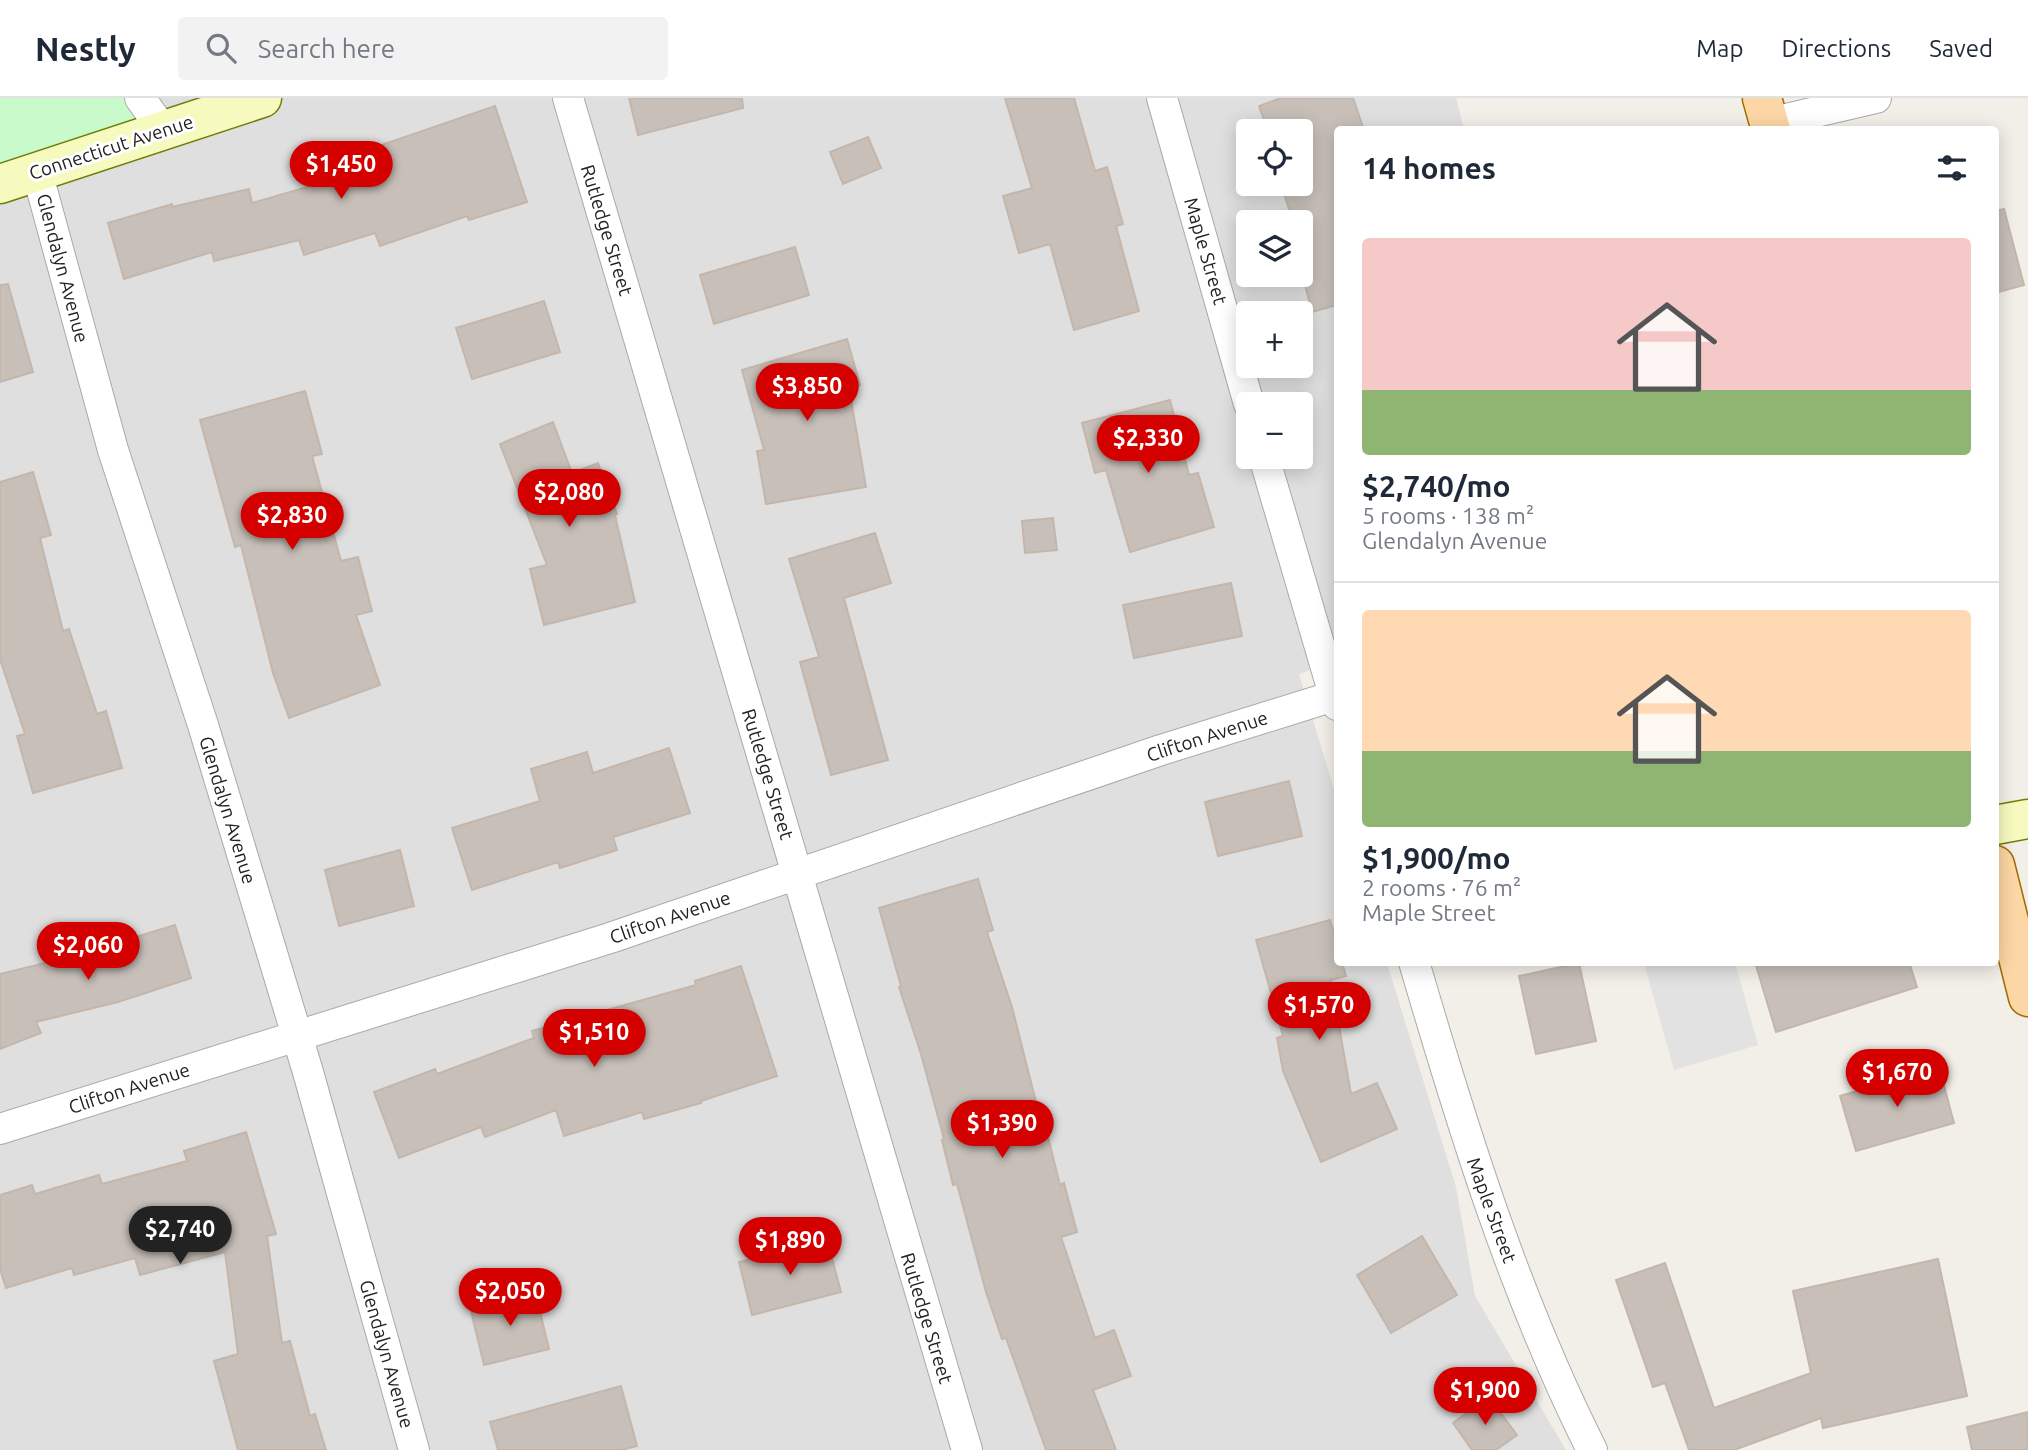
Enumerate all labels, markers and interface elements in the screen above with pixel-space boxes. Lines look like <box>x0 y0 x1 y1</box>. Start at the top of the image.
search box <box>178 17 668 80</box>
icon: search <box>202 29 240 67</box>
text: Nestly <box>35 30 136 67</box>
text: Search here <box>258 34 395 63</box>
text: Map <box>1696 35 1743 62</box>
text: Directions <box>1781 35 1891 62</box>
text: Saved <box>1929 35 1993 62</box>
street label: Connecticut Avenue <box>26 110 196 184</box>
map controls <box>1236 119 1313 469</box>
button: locate <box>1236 119 1313 196</box>
pin: $1,450 <box>284 141 398 201</box>
icon: filters <box>1933 149 1971 187</box>
text: $1,450 <box>306 151 376 176</box>
text: 14 homes <box>1362 151 1496 185</box>
street label: Rutledge Street <box>577 162 637 299</box>
street label: Glendalyn Avenue <box>33 191 93 345</box>
street label: Maple Street <box>1180 195 1232 308</box>
button: layers <box>1236 210 1313 287</box>
icon: home <box>1604 284 1730 410</box>
button: + <box>1236 301 1313 378</box>
pin: $3,850 <box>750 364 864 423</box>
text: $3,850 <box>772 373 842 398</box>
button: − <box>1236 392 1313 469</box>
pin: $2,330 <box>1091 416 1205 475</box>
text: $2,330 <box>1113 425 1183 450</box>
text: $2,740/mo <box>1362 469 1511 503</box>
pin: $2,080 <box>512 470 626 529</box>
text: $2,080 <box>534 479 604 504</box>
pin: $2,830 <box>235 492 349 552</box>
text: $2,830 <box>257 502 327 527</box>
text: 5 rooms · 138 m² <box>1362 503 1534 528</box>
text: Glendalyn Avenue <box>1362 528 1547 553</box>
icon: home <box>1604 656 1730 782</box>
street label: Rutledge Street <box>738 706 798 843</box>
street label: Clifton Avenue <box>1144 706 1270 766</box>
street label: Glendalyn Avenue <box>195 734 261 886</box>
text: $1,900/mo <box>1362 841 1511 875</box>
text: 2 rooms · 76 m² <box>1362 875 1521 900</box>
street label: Clifton Avenue <box>607 886 733 948</box>
text: Maple Street <box>1362 900 1495 925</box>
pin: $2,060 <box>31 922 145 982</box>
text: $2,060 <box>53 932 123 957</box>
pin: $1,570 <box>1262 982 1376 1042</box>
text: $1,570 <box>1284 992 1354 1017</box>
pin: $1,510 <box>537 1010 651 1069</box>
text: $1,510 <box>559 1019 629 1044</box>
pin: $1,670 <box>1840 1049 1954 1109</box>
street label: Clifton Avenue <box>66 1058 192 1118</box>
text: $1,670 <box>1862 1059 1932 1084</box>
pin: $1,390 <box>945 1100 1059 1160</box>
text: $1,390 <box>967 1110 1037 1135</box>
street label: Maple Street <box>1463 1154 1521 1266</box>
pin: $2,740 <box>123 1206 237 1266</box>
text: $2,740 <box>145 1216 215 1241</box>
pin: $1,890 <box>733 1218 847 1277</box>
text: $1,890 <box>755 1227 825 1252</box>
street label: Rutledge Street <box>897 1250 957 1387</box>
pin: $2,050 <box>453 1268 567 1328</box>
street label: Glendalyn Avenue <box>355 1277 419 1431</box>
text: $2,050 <box>475 1278 545 1303</box>
pin: $1,900 <box>1428 1368 1542 1427</box>
text: $1,900 <box>1450 1377 1520 1402</box>

